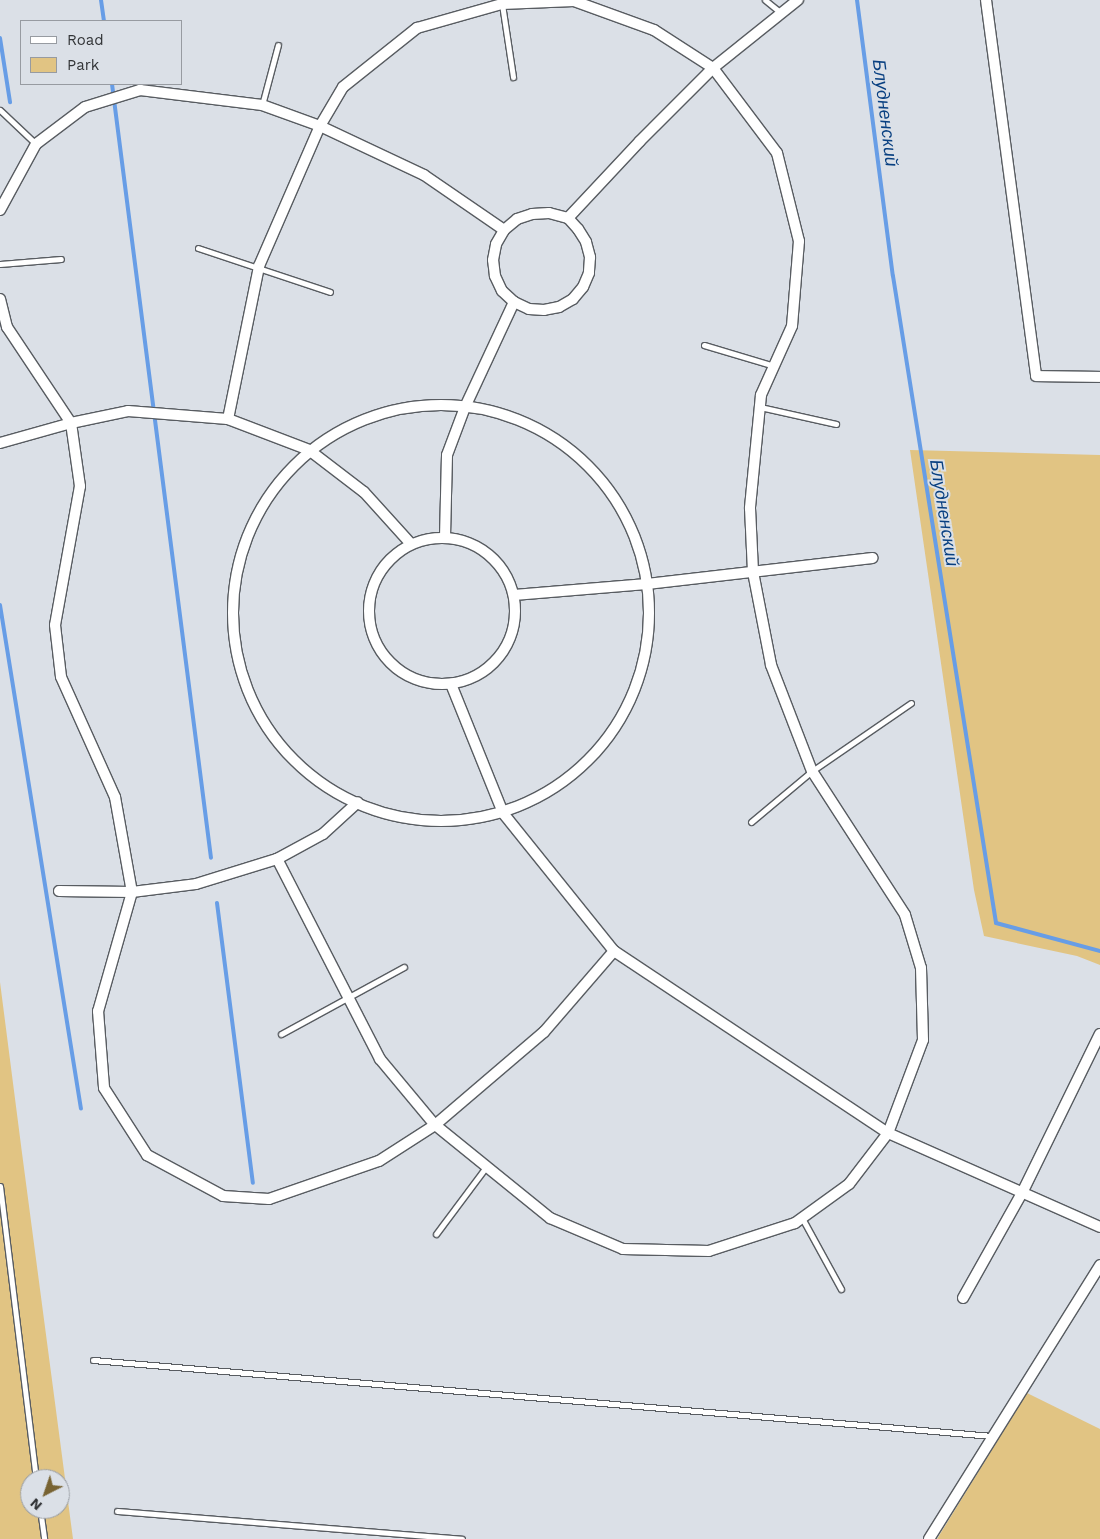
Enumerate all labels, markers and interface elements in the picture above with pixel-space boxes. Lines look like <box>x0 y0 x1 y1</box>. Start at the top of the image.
legend <box>20 20 182 85</box>
text: Road <box>67 31 104 49</box>
text: Park <box>67 56 99 74</box>
water label: Блудненский <box>868 58 902 168</box>
water label: Блудненский <box>925 458 963 568</box>
north arrow <box>20 1469 70 1519</box>
text: N <box>27 1495 45 1514</box>

